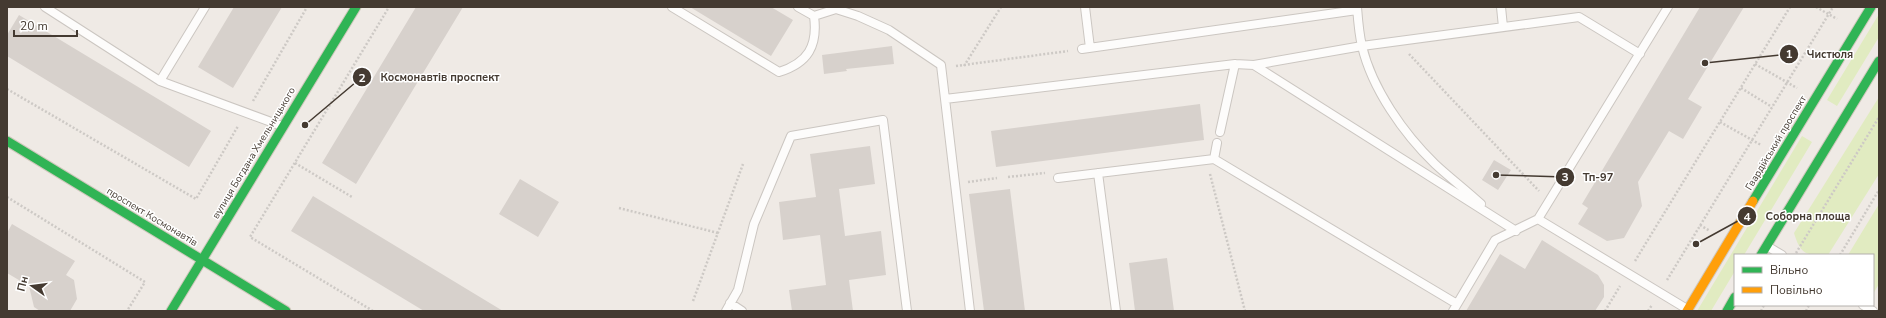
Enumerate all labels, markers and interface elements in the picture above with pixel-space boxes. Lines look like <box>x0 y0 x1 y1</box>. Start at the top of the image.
scale bar <box>14 12 77 38</box>
text: 20 m <box>20 18 48 34</box>
callout: Чистюля <box>1779 42 1861 65</box>
text: 1 <box>1785 46 1793 62</box>
text: Чистюля <box>1807 47 1853 62</box>
callout: Космонавтів проспект <box>352 66 507 89</box>
text: 2 <box>358 70 366 86</box>
text: Космонавтів проспект <box>380 70 500 85</box>
street label: вулиця Богдана Хмельницького <box>209 84 299 221</box>
street label: Гвардійський проспект <box>1742 92 1810 193</box>
callout: Тп-97 <box>1555 165 1622 188</box>
text: 3 <box>1561 169 1569 185</box>
text: Тп-97 <box>1583 170 1613 185</box>
street label: проспект Космонавтів <box>104 184 201 250</box>
callout: Соборна площа <box>1737 205 1858 228</box>
text: 4 <box>1743 209 1751 225</box>
text: Соборна площа <box>1766 209 1850 224</box>
legend <box>1734 254 1874 306</box>
text: Вільно <box>1770 262 1808 278</box>
north arrow <box>12 266 52 306</box>
text: Пн <box>14 275 32 293</box>
text: Повільно <box>1770 282 1823 298</box>

